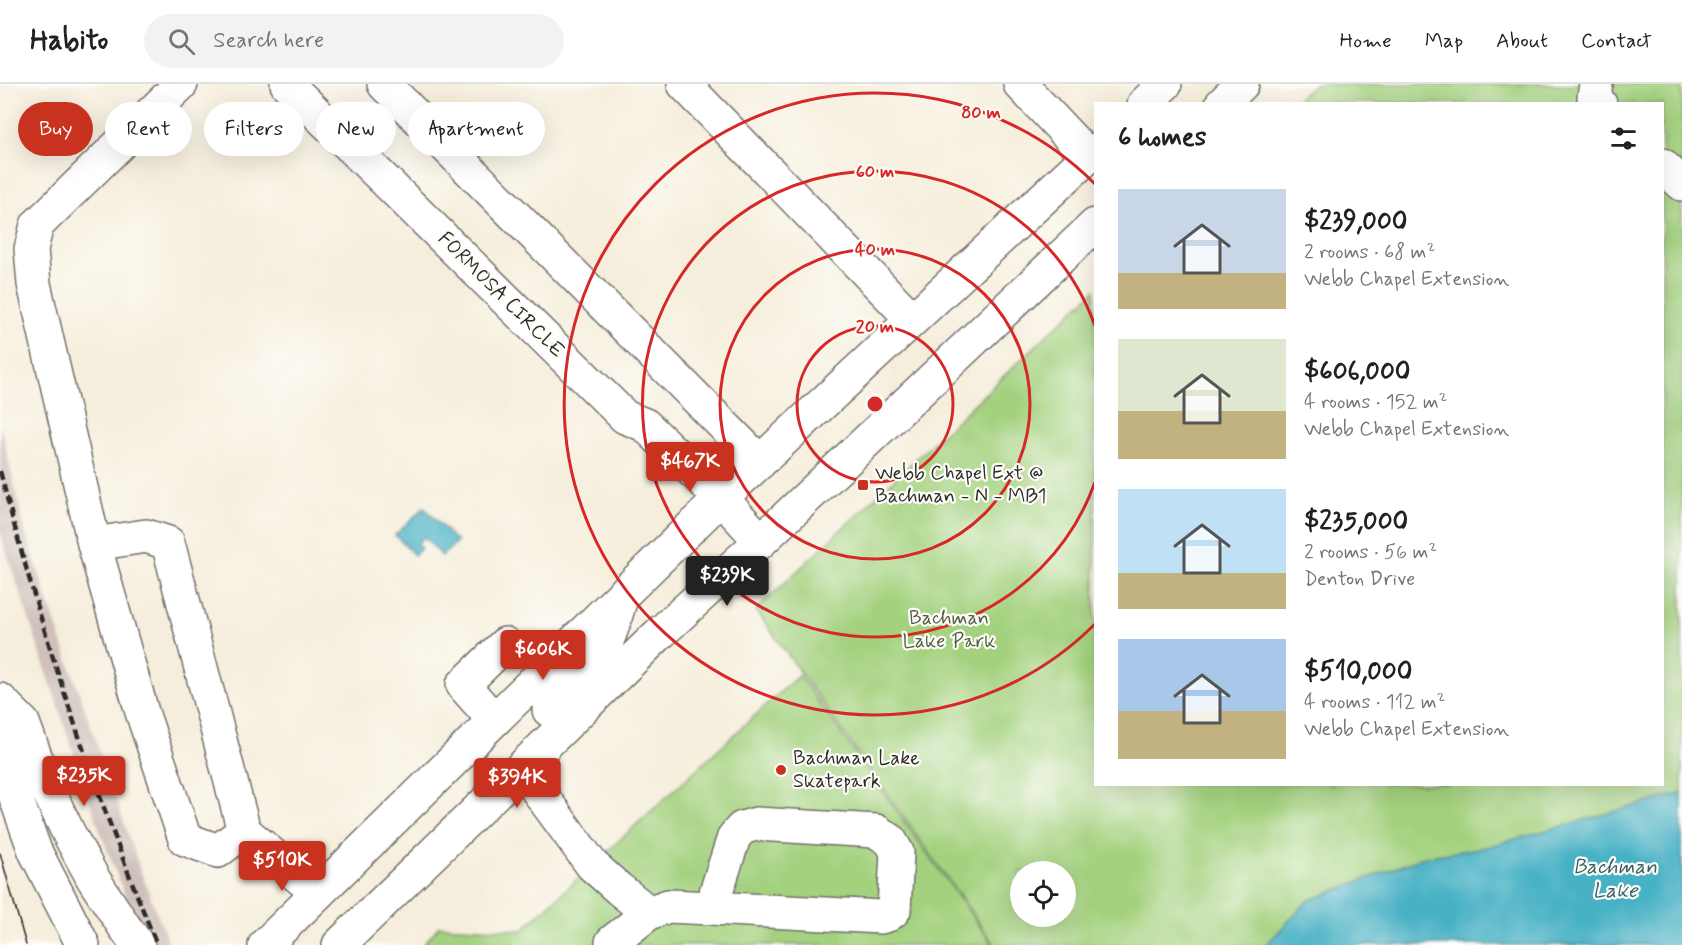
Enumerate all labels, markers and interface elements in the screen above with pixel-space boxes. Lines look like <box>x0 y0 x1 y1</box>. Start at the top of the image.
search box <box>144 14 564 68</box>
text: Habito <box>30 23 108 60</box>
icon: search <box>165 25 198 58</box>
text: Search here <box>213 27 324 55</box>
text: Home <box>1340 27 1392 55</box>
text: Map <box>1425 27 1463 55</box>
text: About <box>1496 27 1548 55</box>
text: Contact <box>1581 27 1652 55</box>
text: 80 m <box>961 101 1001 125</box>
chip: Buy <box>18 102 93 156</box>
chip: Rent <box>105 102 192 156</box>
chip: Filters <box>204 102 304 156</box>
chip: New <box>316 102 396 156</box>
chip: Apartment <box>408 102 545 156</box>
text: 6 homes <box>1118 121 1206 155</box>
icon: filters <box>1607 122 1640 155</box>
text: 60 m <box>856 160 894 184</box>
text: $239,000 <box>1304 205 1407 239</box>
icon: home <box>1166 213 1238 285</box>
street label: FORMOSA CIRCLE <box>432 226 570 364</box>
text: 40 m <box>855 238 895 262</box>
text: 2 rooms · 68 m² <box>1304 239 1435 266</box>
text: Webb Chapel Extension <box>1304 266 1509 293</box>
text: 20 m <box>856 315 894 339</box>
text: $606,000 <box>1304 355 1410 389</box>
icon: home <box>1166 363 1238 435</box>
text: 4 rooms · 152 m² <box>1304 389 1447 416</box>
centre of rings <box>865 394 885 414</box>
text: Webb Chapel Extension <box>1304 416 1509 443</box>
pin: $467K <box>648 442 732 493</box>
text: $467K <box>660 448 720 475</box>
place label: Webb Chapel Ext @ Bachman - N - MB1 <box>875 460 1047 510</box>
marker: Webb Chapel Ext @ Bachman - N - MB1 <box>856 478 870 492</box>
text: $235,000 <box>1304 505 1408 539</box>
icon: home <box>1166 513 1238 585</box>
text: 2 rooms · 56 m² <box>1304 539 1437 566</box>
pin: $239K <box>685 556 769 607</box>
text: $239K <box>700 562 754 589</box>
text: Denton Drive <box>1304 566 1415 593</box>
park label: Bachman Lake Park <box>902 605 996 655</box>
pin: $606K <box>501 630 585 681</box>
text: $606K <box>515 636 571 663</box>
text: $510,000 <box>1304 655 1412 689</box>
icon: home <box>1166 663 1238 735</box>
text: 4 rooms · 112 m² <box>1304 689 1445 716</box>
text: Webb Chapel Extension <box>1304 716 1509 743</box>
place label: Bachman Lake Skatepark <box>793 745 920 795</box>
pin: $235K <box>42 756 126 807</box>
pin: $394K <box>475 758 559 809</box>
text: $235K <box>56 762 112 789</box>
marker: Bachman Lake Skatepark <box>774 763 788 777</box>
text: $394K <box>488 764 546 791</box>
pin: $510K <box>240 841 324 892</box>
text: $510K <box>253 847 311 874</box>
water label: Bachman Lake <box>1573 853 1657 905</box>
map controls <box>1010 861 1076 927</box>
button: locate <box>1010 861 1076 927</box>

